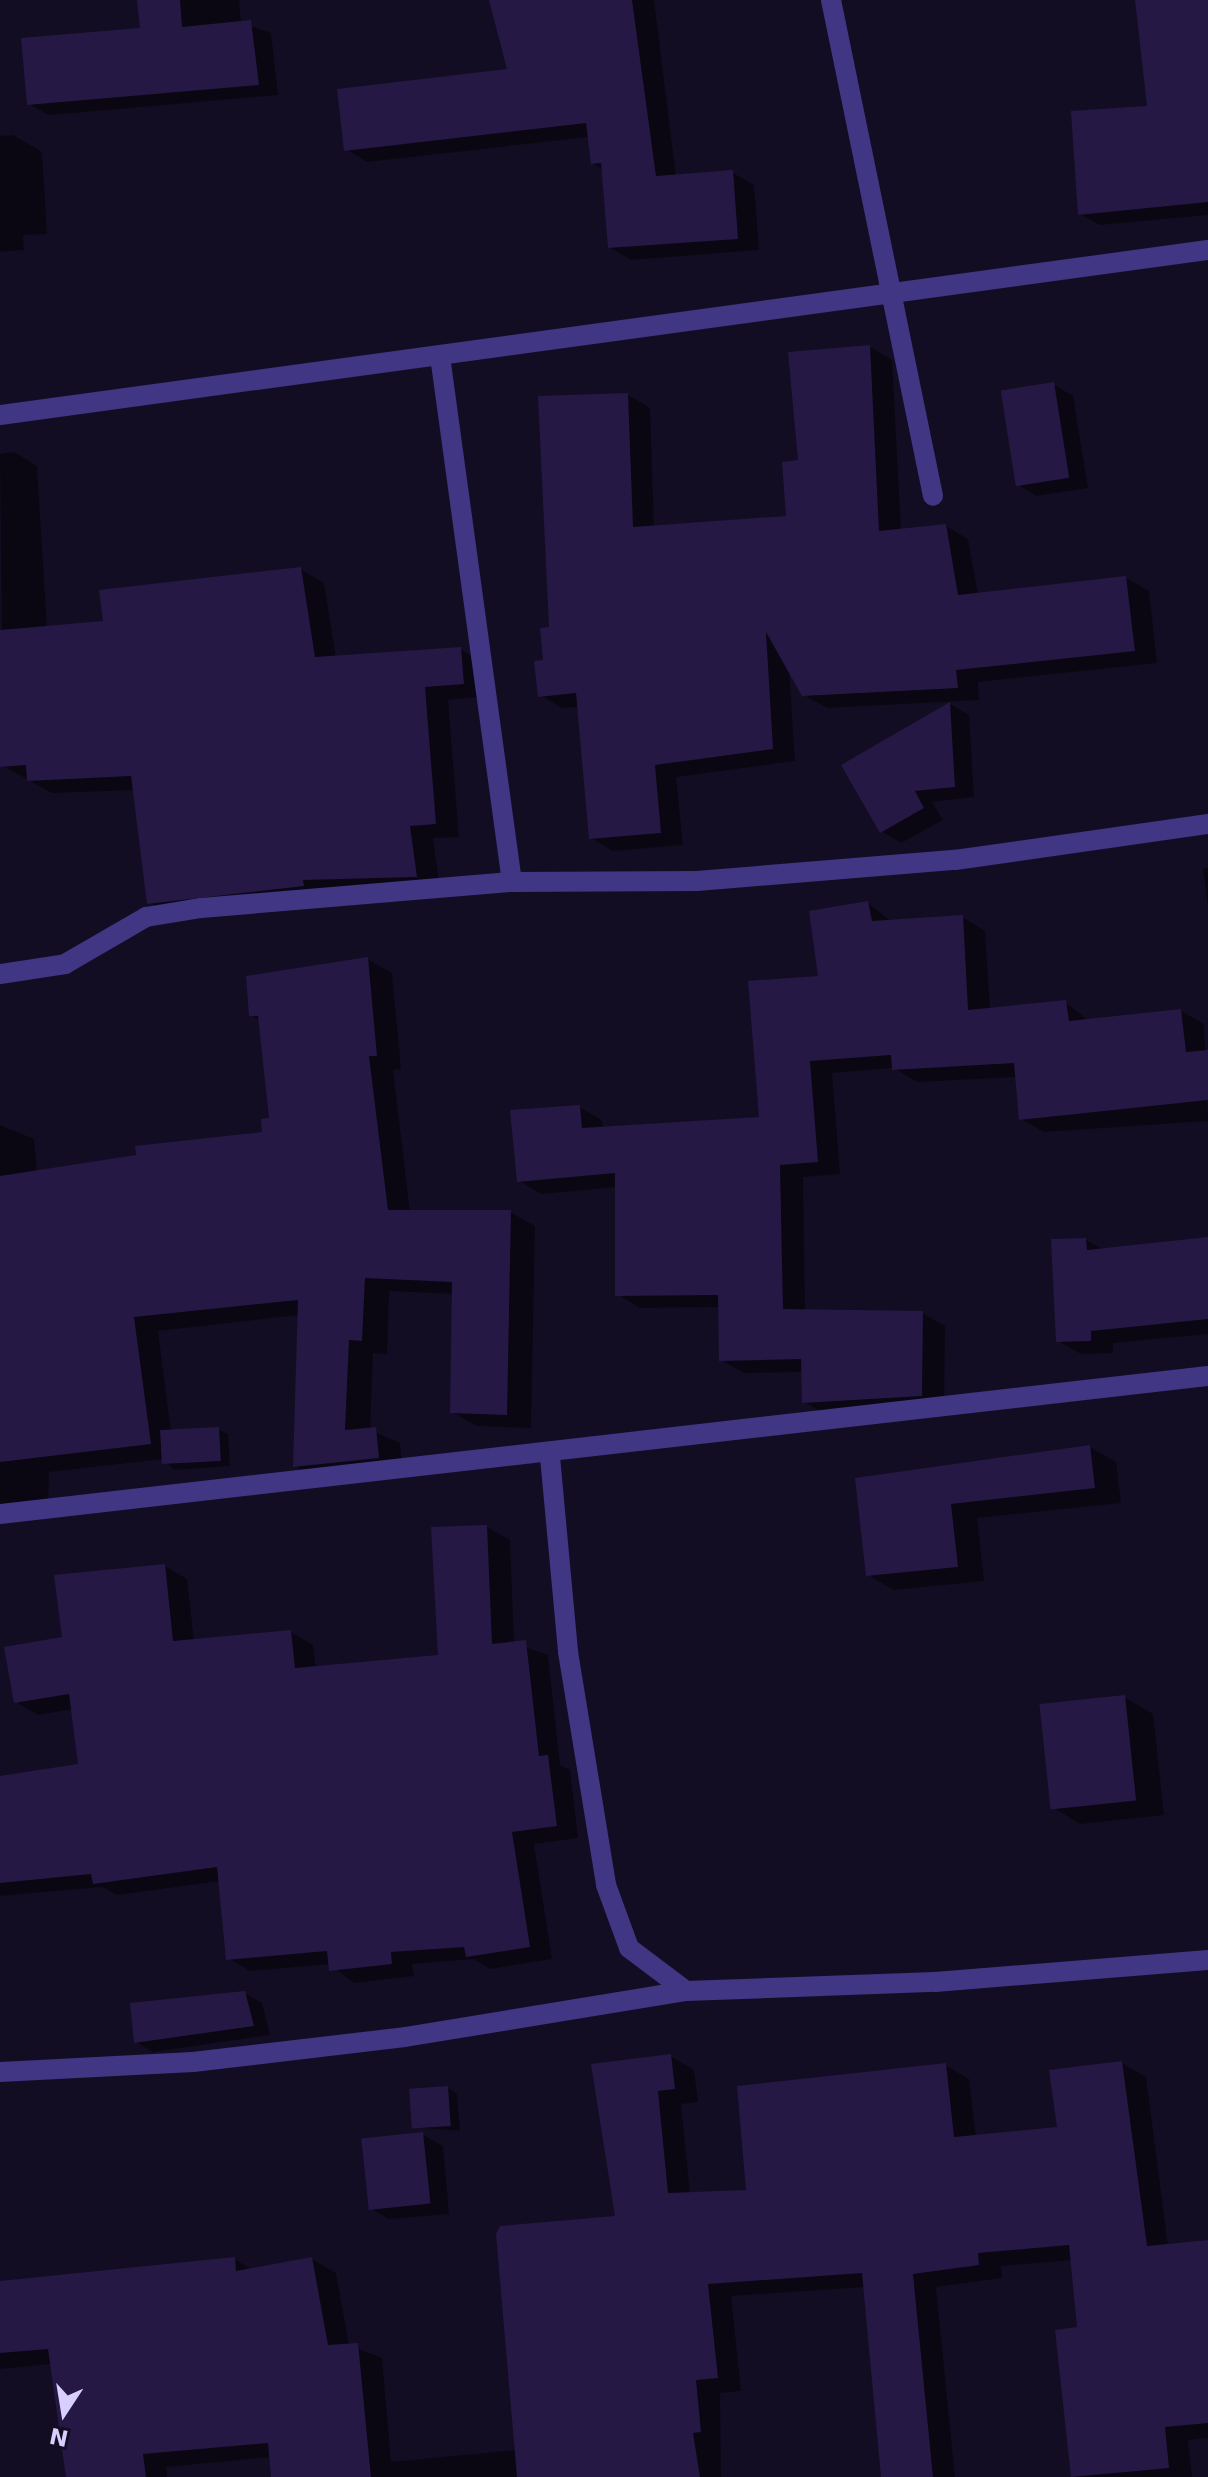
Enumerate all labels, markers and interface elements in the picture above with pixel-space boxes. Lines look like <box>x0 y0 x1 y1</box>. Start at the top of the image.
north arrow <box>24 2373 104 2453</box>
text: N <box>47 2423 71 2451</box>

